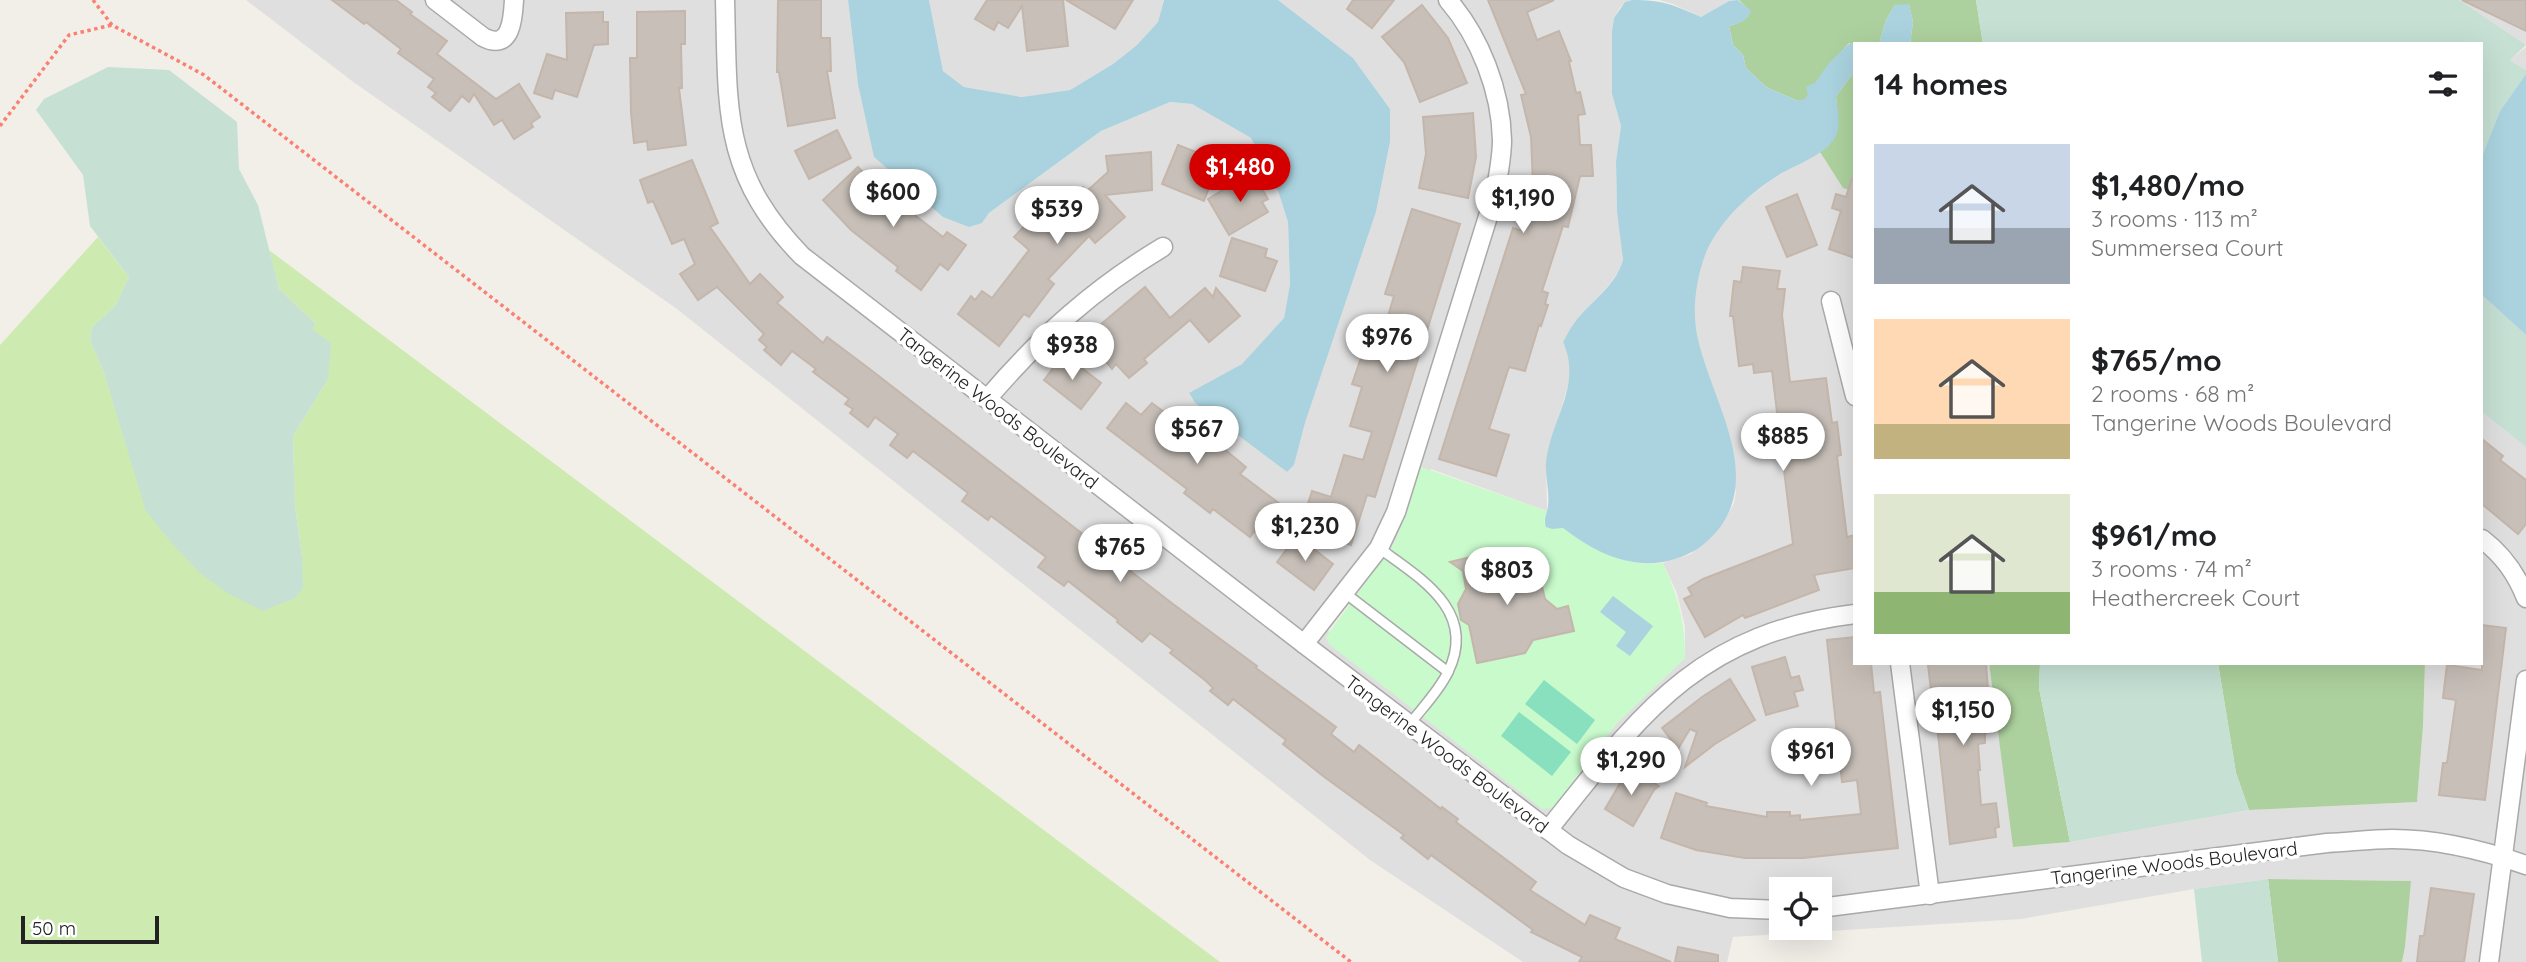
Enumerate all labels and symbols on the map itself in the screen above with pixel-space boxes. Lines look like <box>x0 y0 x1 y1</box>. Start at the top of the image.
pin: $1,480 <box>1183 144 1297 204</box>
pin: $600 <box>852 170 934 229</box>
pin: $1,190 <box>1466 176 1580 235</box>
pin: $539 <box>1016 187 1098 246</box>
pin: $976 <box>1346 314 1428 374</box>
street label: Tangerine Woods Boulevard <box>893 322 1103 494</box>
pin: $938 <box>1031 322 1113 382</box>
pin: $567 <box>1156 406 1238 466</box>
pin: $885 <box>1742 414 1824 473</box>
pin: $1,230 <box>1248 504 1362 563</box>
pin: $765 <box>1079 524 1161 584</box>
pin: $803 <box>1466 548 1548 607</box>
street label: Tangerine Woods Boulevard <box>1341 670 1553 838</box>
pin: $1,150 <box>1906 688 2020 747</box>
pin: $961 <box>1770 728 1852 788</box>
pin: $1,290 <box>1574 738 1688 797</box>
street label: Tangerine Woods Boulevard <box>2049 836 2299 890</box>
scale bar <box>21 913 159 945</box>

